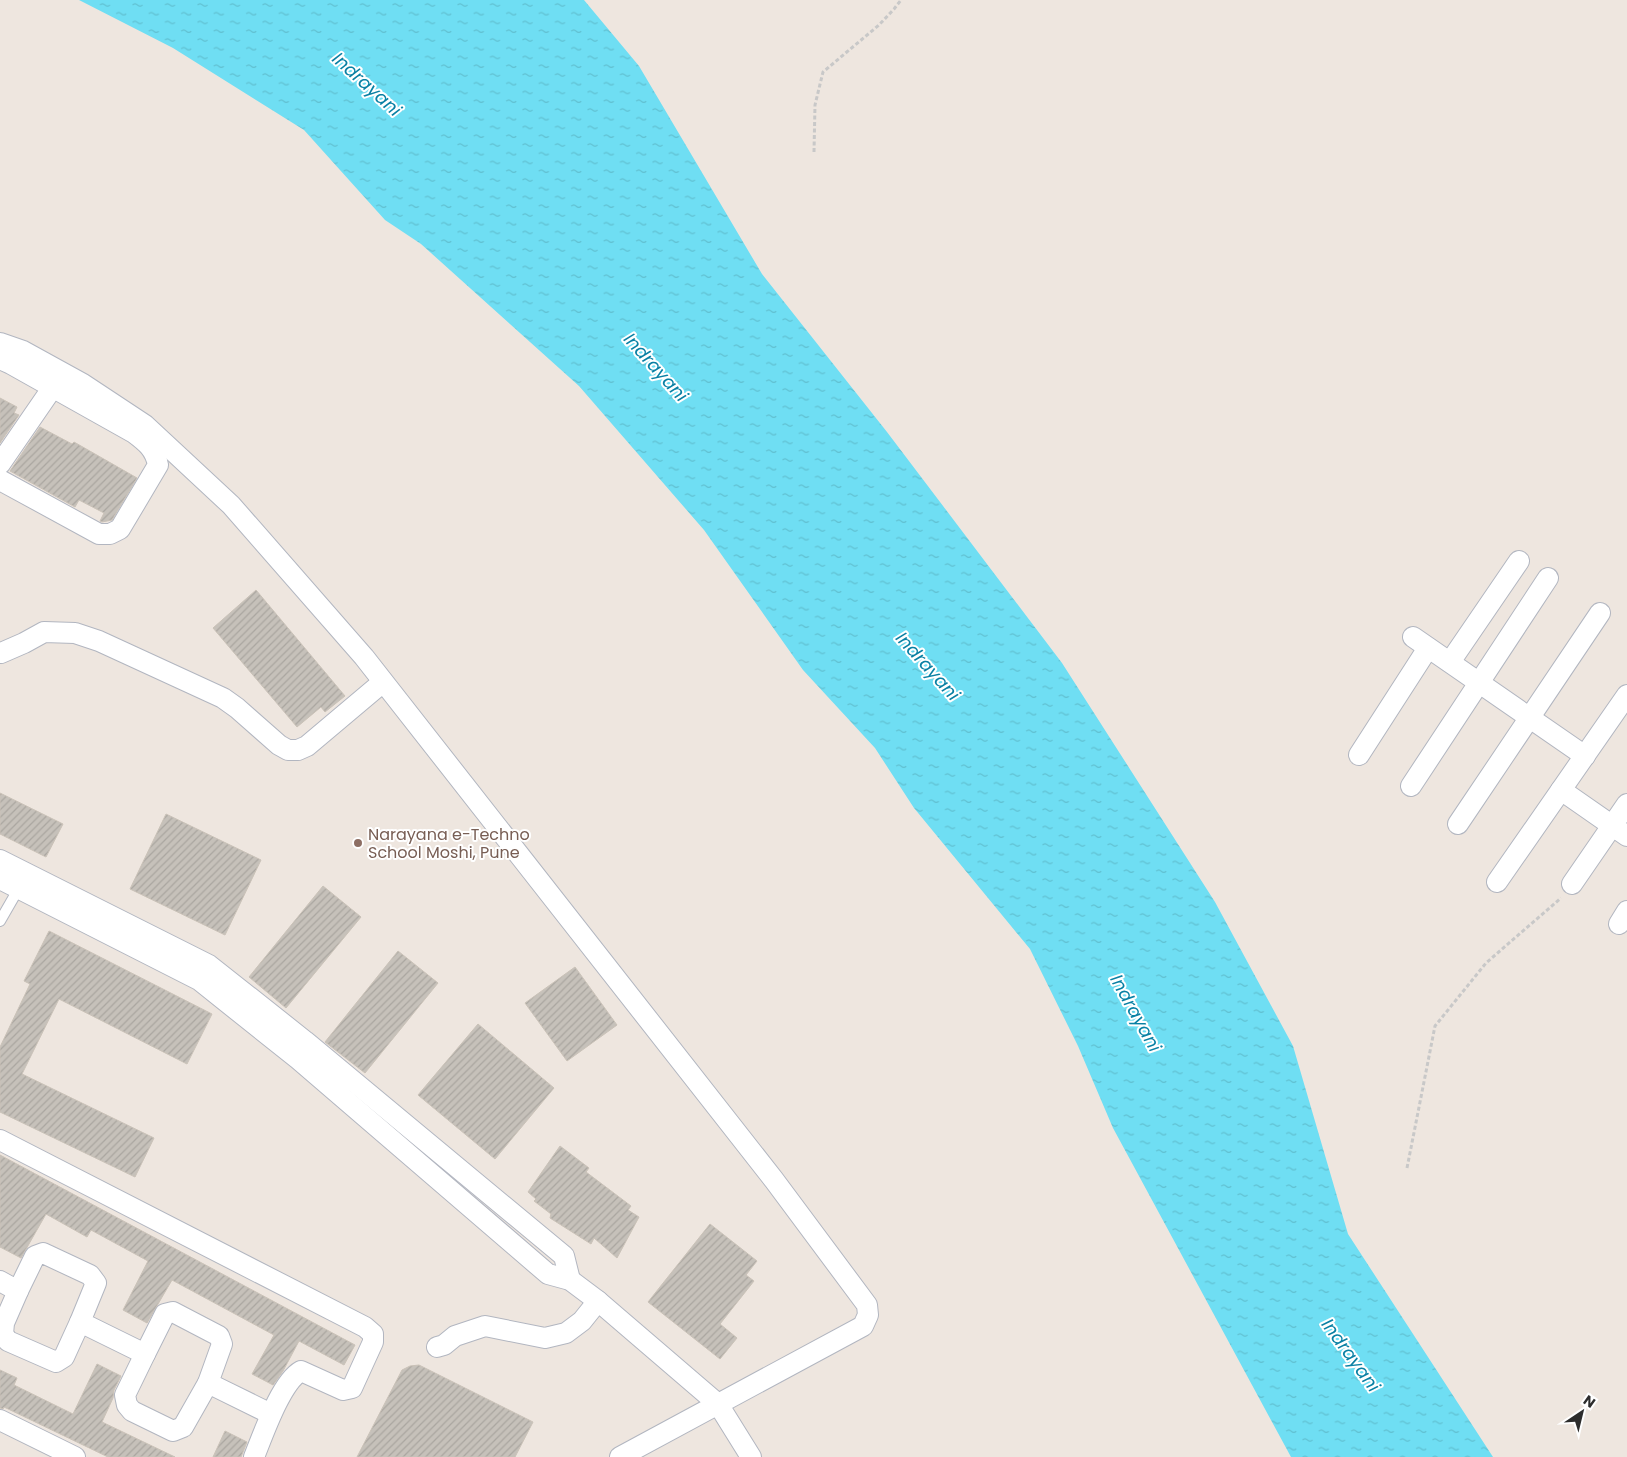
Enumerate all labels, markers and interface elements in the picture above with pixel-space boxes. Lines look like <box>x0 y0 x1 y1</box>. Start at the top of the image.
water label: Indrayani <box>327 46 407 122</box>
water label: Indrayani <box>618 327 694 407</box>
water label: Indrayani <box>890 626 966 706</box>
place label: Narayana e-Techno School Moshi, Pune <box>368 823 530 864</box>
marker: Narayana e-Techno School Moshi, Pune <box>352 837 364 849</box>
water label: Indrayani <box>1104 970 1168 1057</box>
water label: Indrayani <box>1316 1313 1387 1397</box>
north arrow <box>1557 1387 1607 1437</box>
text: N <box>1579 1390 1600 1413</box>

